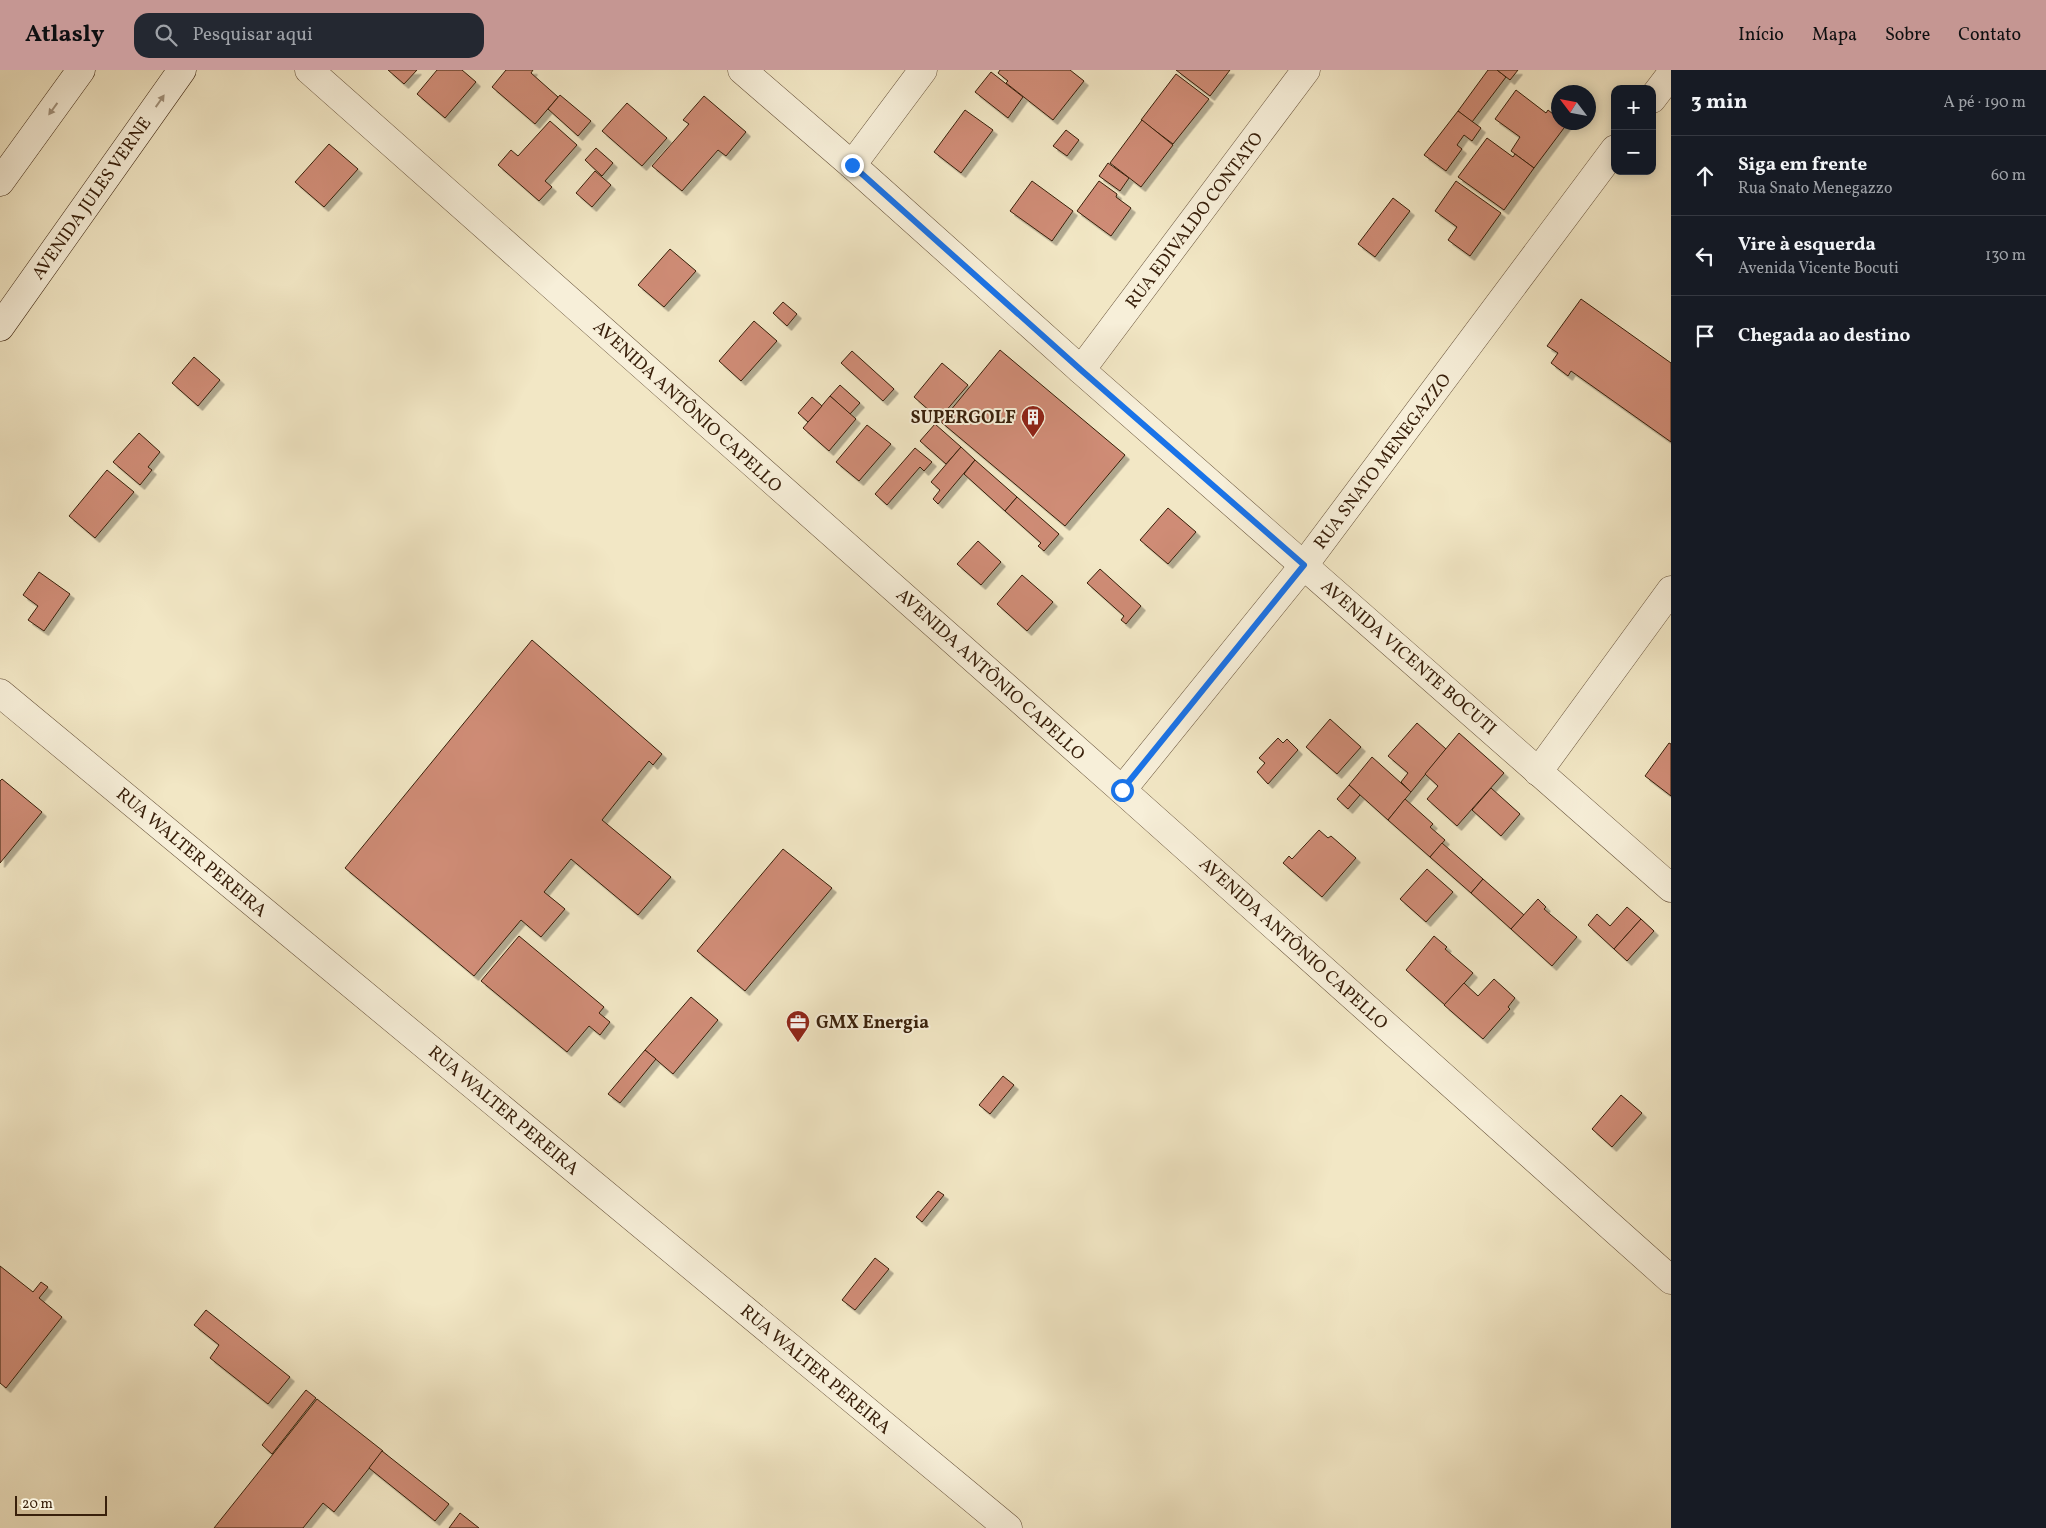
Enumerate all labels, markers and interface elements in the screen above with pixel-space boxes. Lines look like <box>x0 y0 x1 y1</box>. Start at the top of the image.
search box <box>134 13 484 58</box>
text: Atlasly <box>25 18 104 52</box>
icon: search <box>152 21 180 49</box>
text: Pesquisar aqui <box>192 22 313 48</box>
text: Início <box>1738 23 1784 48</box>
text: Mapa <box>1812 23 1857 48</box>
text: Sobre <box>1885 23 1930 48</box>
text: Contato <box>1958 23 2021 48</box>
north arrow <box>1551 85 1596 130</box>
map controls <box>1611 85 1656 175</box>
button: + <box>1611 85 1656 130</box>
text: 3 min <box>1691 88 1747 117</box>
text: A pé · 190 m <box>1943 92 2026 114</box>
one-way arrow <box>155 95 165 108</box>
one-way arrow <box>48 103 58 116</box>
street label: AVENIDA JULES VERNE <box>26 112 158 285</box>
street label: RUA EDIVALDO CONTATO <box>1121 128 1270 314</box>
button: − <box>1611 130 1656 175</box>
text: Siga em frente <box>1738 152 1867 178</box>
route end <box>841 154 864 177</box>
icon: ahead <box>1691 162 1719 190</box>
text: 60 m <box>1991 165 2026 187</box>
text: Rua Snato Menegazzo <box>1738 178 1892 200</box>
text: Vire à esquerda <box>1738 232 1876 258</box>
icon: left <box>1691 242 1719 270</box>
text: 130 m <box>1985 245 2026 267</box>
text: Avenida Vicente Bocuti <box>1738 258 1899 280</box>
street label: AVENIDA ANTÔNIO CAPELLO <box>587 315 787 499</box>
icon: arrive <box>1691 322 1719 350</box>
text: Chegada ao destino <box>1738 323 1910 349</box>
street label: RUA SNATO MENEGAZZO <box>1309 369 1458 555</box>
building icon: SUPERGOLF <box>1020 404 1046 438</box>
place label: SUPERGOLF <box>910 406 1016 431</box>
street label: AVENIDA VICENTE BOCUTI <box>1315 575 1501 741</box>
street label: AVENIDA ANTÔNIO CAPELLO <box>890 583 1090 767</box>
route start <box>1111 779 1134 802</box>
street label: RUA WALTER PEREIRA <box>110 782 272 924</box>
street label: AVENIDA ANTÔNIO CAPELLO <box>1193 852 1393 1036</box>
office icon: GMX Energia <box>785 1009 811 1043</box>
place label: GMX Energia <box>816 1011 929 1036</box>
street label: RUA WALTER PEREIRA <box>422 1040 584 1182</box>
street label: RUA WALTER PEREIRA <box>734 1299 896 1441</box>
scale bar <box>15 1493 108 1516</box>
text: 20 m <box>22 1495 53 1514</box>

